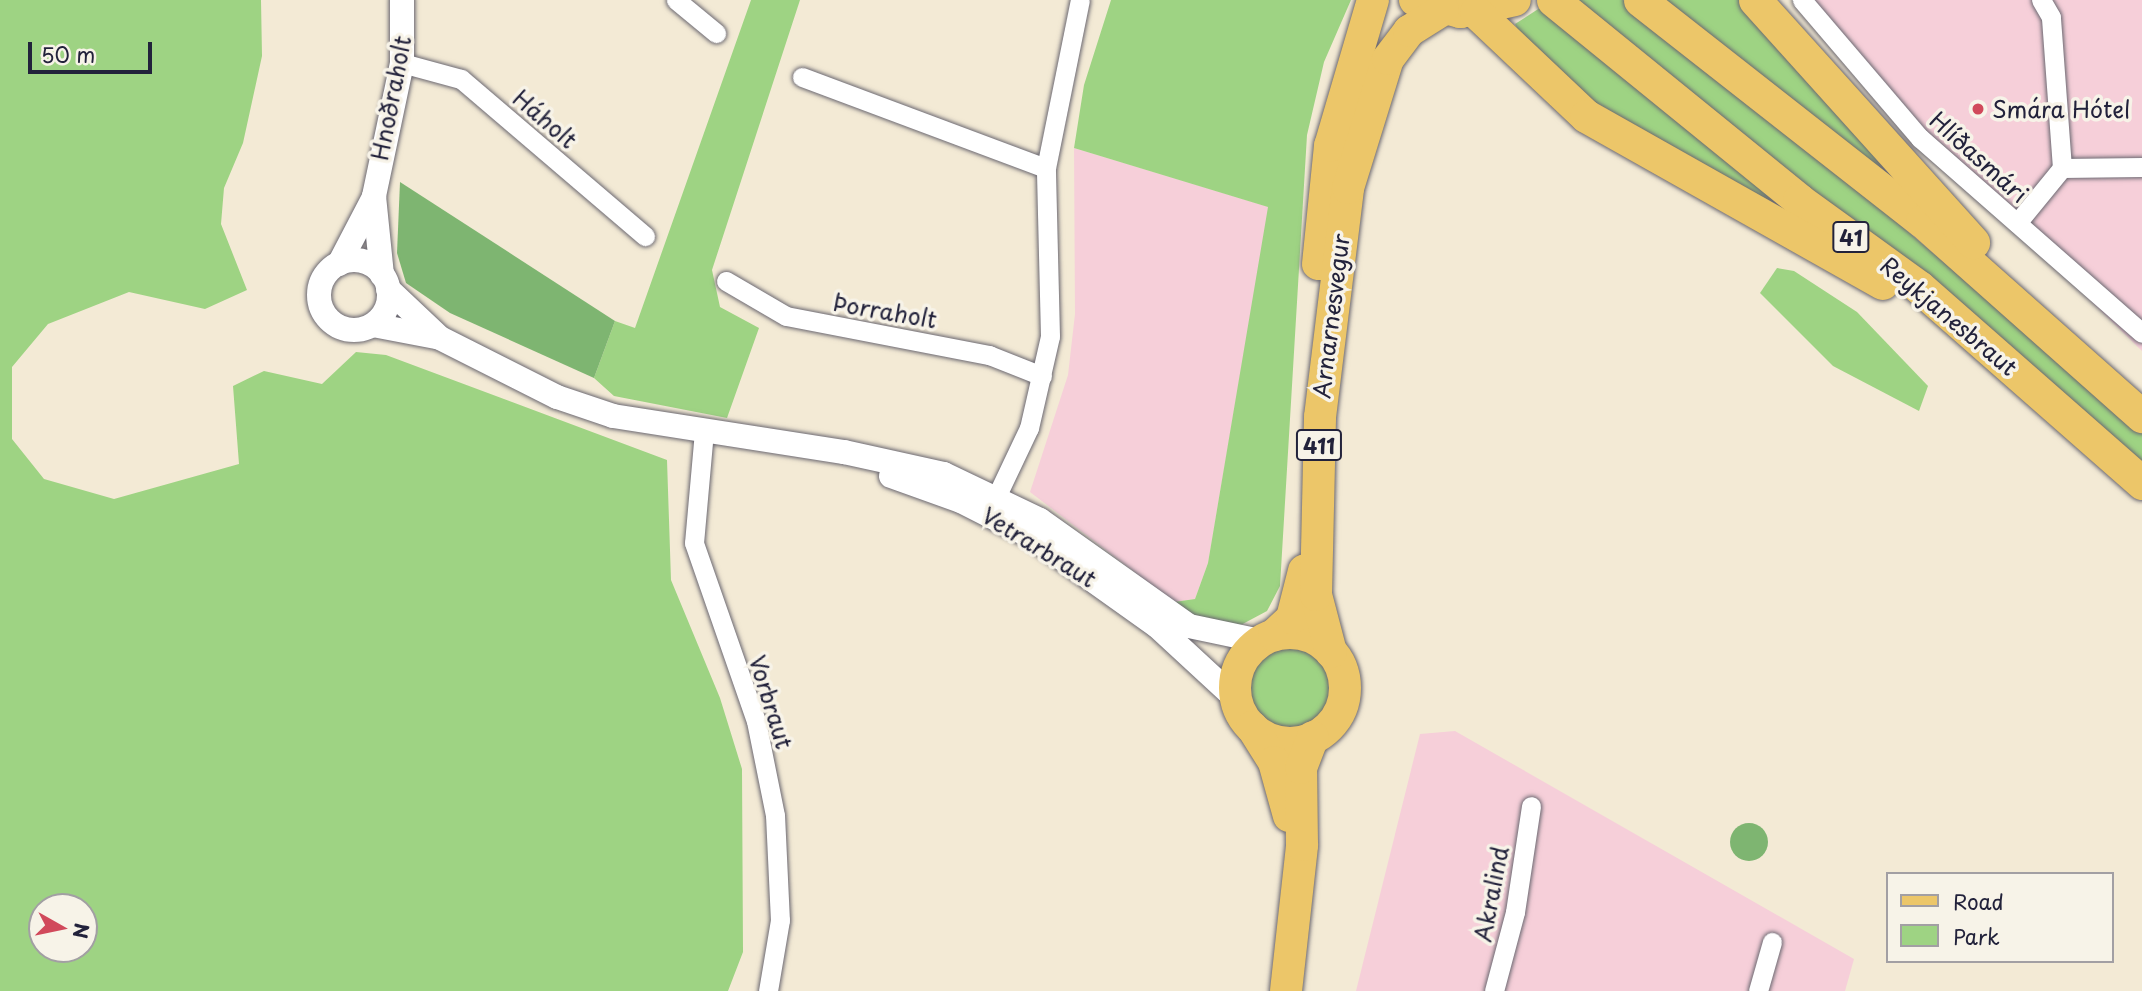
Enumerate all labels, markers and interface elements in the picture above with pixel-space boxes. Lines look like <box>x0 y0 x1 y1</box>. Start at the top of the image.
scale bar <box>32 28 156 72</box>
street label: Hnoðraholt <box>365 33 417 163</box>
text: 50 m <box>41 38 95 70</box>
street label: Háholt <box>508 84 582 154</box>
place label: Smára Hótel <box>1992 95 2132 123</box>
marker: Smára Hótel <box>1970 101 1986 117</box>
street label: Hlíðasmári <box>1924 106 2034 208</box>
road number: 41 <box>1832 219 1870 254</box>
street label: Arnarnesvegur <box>1307 232 1355 400</box>
street label: Reykjanesbraut <box>1875 251 2023 381</box>
street label: Þorraholt <box>831 288 939 334</box>
road number: 411 <box>1294 428 1344 462</box>
street label: Vetrarbraut <box>977 501 1101 593</box>
street label: Vorbraut <box>744 652 798 752</box>
street label: Akralind <box>1468 844 1514 944</box>
legend <box>1886 872 2114 963</box>
text: Road <box>1953 885 2004 917</box>
north arrow <box>28 893 98 963</box>
text: Park <box>1953 920 2000 952</box>
text: N <box>67 921 97 941</box>

